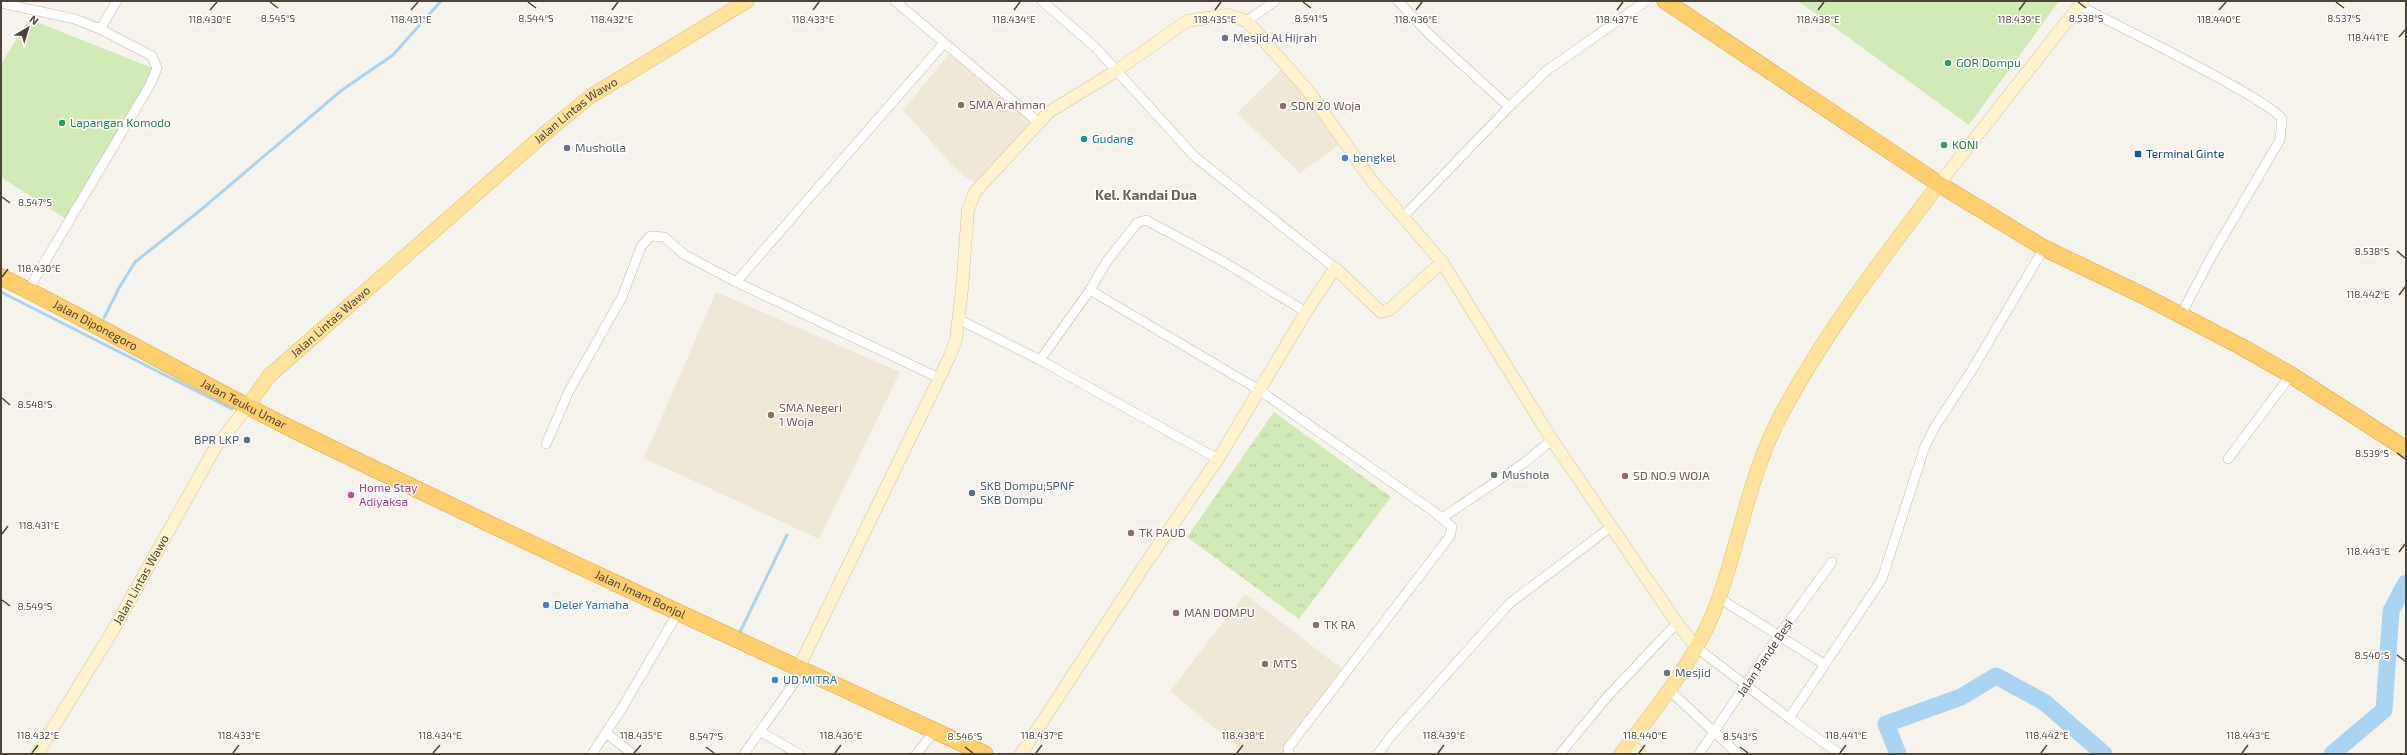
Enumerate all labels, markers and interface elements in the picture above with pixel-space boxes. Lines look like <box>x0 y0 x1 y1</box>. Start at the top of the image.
north arrow <box>8 8 48 48</box>
text: N <box>27 12 42 27</box>
text: 8.545°S <box>261 12 296 24</box>
text: 8.544°S <box>518 12 554 24</box>
text: 8.541°S <box>1294 12 1328 24</box>
text: 8.538°S <box>2069 12 2104 24</box>
text: 8.537°S <box>2327 12 2361 24</box>
text: 118.430°E <box>188 13 232 25</box>
text: 118.431°E <box>390 13 432 25</box>
text: 118.432°E <box>591 13 634 25</box>
text: 118.433°E <box>792 13 835 25</box>
text: 118.434°E <box>992 13 1036 25</box>
text: 118.435°E <box>1194 13 1237 25</box>
text: 118.436°E <box>1395 13 1438 25</box>
text: 118.437°E <box>1596 13 1639 25</box>
text: 118.438°E <box>1796 13 1840 25</box>
text: 118.439°E <box>1998 13 2041 25</box>
text: 118.440°E <box>2197 13 2241 25</box>
place label: Mesjid Al Hijrah <box>1233 30 1317 45</box>
text: 118.441°E <box>2347 31 2389 43</box>
marker: Mesjid Al Hijrah <box>1220 33 1230 43</box>
place label: GOR Dompu <box>1956 55 2021 69</box>
marker: GOR Dompu <box>1943 58 1953 68</box>
street label: Jalan Lintas Wawo <box>531 74 620 146</box>
place label: SMA Arahman <box>969 97 1046 111</box>
place label: SDN 20 Woja <box>1291 98 1361 113</box>
marker: SMA Arahman <box>956 100 966 110</box>
marker: SDN 20 Woja <box>1278 101 1288 111</box>
place label: Lapangan Komodo <box>70 115 171 129</box>
marker: Lapangan Komodo <box>57 118 67 128</box>
place label: Gudang <box>1092 131 1134 145</box>
marker: Gudang <box>1079 134 1089 144</box>
place label: KONI <box>1952 137 1978 151</box>
place label: Musholla <box>575 140 626 154</box>
marker: KONI <box>1939 140 1949 150</box>
marker: Musholla <box>562 143 572 153</box>
place label: Terminal Ginte <box>2146 146 2224 160</box>
marker: Terminal Ginte <box>2133 149 2143 159</box>
place label: bengkel <box>1353 150 1396 164</box>
marker: bengkel <box>1340 153 1350 163</box>
district label: Kel. Kandai Dua <box>1095 186 1197 203</box>
text: 8.547°S <box>18 196 53 208</box>
text: 8.538°S <box>2355 245 2390 257</box>
text: 118.430°E <box>17 262 61 274</box>
street label: Jalan Lintas Wawo <box>287 282 373 360</box>
text: 118.442°E <box>2346 288 2390 300</box>
street label: Jalan Diponegoro <box>51 296 141 353</box>
street label: Jalan Teuku Umar <box>199 375 289 431</box>
text: 8.548°S <box>17 398 53 410</box>
place label: SMA Negeri 1 Woja <box>779 400 842 429</box>
marker: SMA Negeri 1 Woja <box>766 410 776 420</box>
place label: BPR LKP <box>194 432 239 446</box>
marker: BPR LKP <box>242 435 252 445</box>
text: 8.539°S <box>2355 447 2390 459</box>
place label: Mushola <box>1502 467 1549 481</box>
place label: SD NO.9 WOJA <box>1633 468 1710 482</box>
marker: Mushola <box>1489 470 1499 480</box>
marker: SD NO.9 WOJA <box>1620 471 1630 481</box>
place label: SKB Dompu;SPNF SKB Dompu <box>980 478 1075 506</box>
place label: Home Stay Adiyaksa <box>359 480 418 508</box>
marker: SKB Dompu;SPNF SKB Dompu <box>967 488 977 498</box>
marker: Home Stay Adiyaksa <box>346 490 356 500</box>
text: 118.431°E <box>18 519 60 531</box>
place label: TK PAUD <box>1139 525 1186 539</box>
marker: TK PAUD <box>1126 528 1136 538</box>
street label: Jalan Lintas Wawo <box>110 532 171 627</box>
text: 118.443°E <box>2346 545 2390 557</box>
street label: Jalan Imam Bonjol <box>593 567 689 621</box>
place label: Deler Yamaha <box>554 597 629 611</box>
text: 8.549°S <box>18 600 53 612</box>
marker: Deler Yamaha <box>541 600 551 610</box>
place label: MAN DOMPU <box>1184 605 1255 619</box>
marker: MAN DOMPU <box>1171 608 1181 618</box>
street label: Jalan Pande Besi <box>1733 616 1795 699</box>
place label: TK RA <box>1324 617 1356 631</box>
marker: TK RA <box>1311 620 1321 630</box>
text: 8.540°S <box>2354 649 2390 661</box>
place label: MTS <box>1273 656 1297 670</box>
marker: MTS <box>1260 659 1270 669</box>
place label: Mesjid <box>1675 665 1711 680</box>
marker: Mesjid <box>1662 668 1672 678</box>
place label: UD MITRA <box>783 672 838 686</box>
marker: UD MITRA <box>770 675 780 685</box>
text: 118.432°E <box>17 729 60 741</box>
text: 118.433°E <box>218 729 261 741</box>
text: 118.434°E <box>418 729 462 741</box>
text: 118.435°E <box>620 729 663 741</box>
text: 118.436°E <box>820 729 863 741</box>
text: 118.437°E <box>1021 729 1064 741</box>
text: 118.438°E <box>1221 729 1265 741</box>
text: 118.439°E <box>1423 729 1466 741</box>
text: 118.440°E <box>1623 729 1667 741</box>
text: 118.441°E <box>1825 729 1867 741</box>
text: 118.442°E <box>2025 729 2069 741</box>
text: 118.443°E <box>2226 729 2270 741</box>
text: 8.547°S <box>689 730 724 742</box>
text: 8.546°S <box>948 730 983 742</box>
text: 8.543°S <box>1723 730 1758 742</box>

